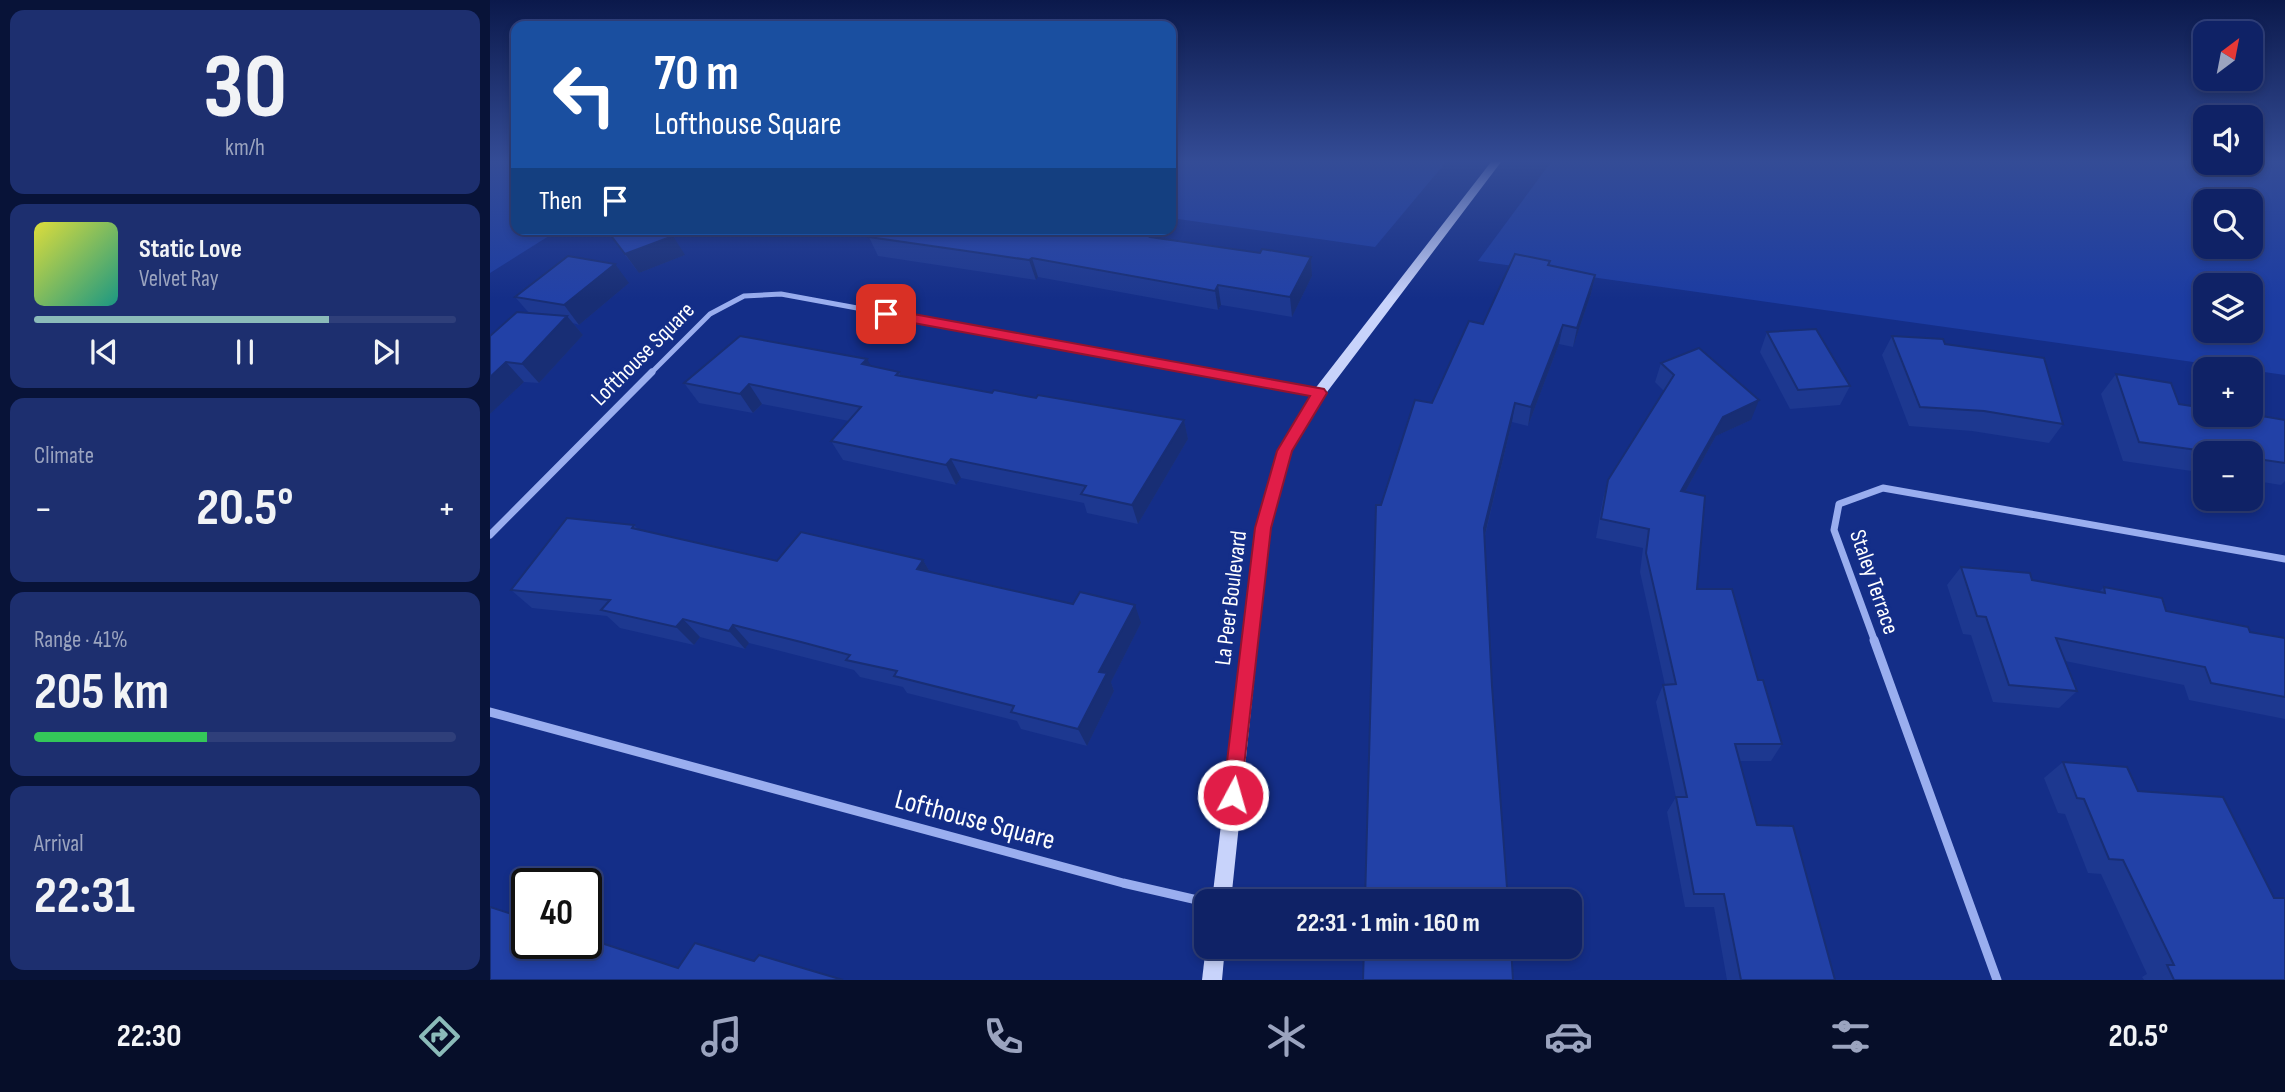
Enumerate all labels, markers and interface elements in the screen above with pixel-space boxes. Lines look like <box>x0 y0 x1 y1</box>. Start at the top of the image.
north arrow <box>2193 21 2263 91</box>
map controls <box>2193 21 2263 511</box>
text: 30 <box>203 34 287 143</box>
text: 70 m <box>654 45 739 104</box>
icon: left <box>539 49 630 140</box>
text: Lofthouse Square <box>654 105 842 144</box>
button: sound <box>2193 105 2263 175</box>
text: km/h <box>225 134 265 162</box>
icon: arrive <box>596 182 634 220</box>
text: Then <box>539 186 582 217</box>
button: search <box>2193 189 2263 259</box>
text: Static Love <box>139 234 242 265</box>
text: Velvet Ray <box>139 265 219 293</box>
button: layers <box>2193 273 2263 343</box>
pin <box>856 284 916 344</box>
icon: arrive <box>867 295 905 333</box>
street label: Lofthouse Square <box>585 296 701 412</box>
icon: previous <box>85 333 123 371</box>
icon: pause <box>226 333 264 371</box>
icon: next <box>367 333 405 371</box>
button: + <box>2193 357 2263 427</box>
button: − <box>2193 441 2263 511</box>
text: Climate <box>34 442 94 470</box>
text: 20.5° <box>196 477 294 540</box>
text: − <box>34 487 53 532</box>
text: + <box>437 487 456 532</box>
street label: Staley Terrace <box>1843 526 1905 638</box>
street label: La Peer Boulevard <box>1209 529 1253 667</box>
text: Range · 41% <box>34 626 128 654</box>
text: 205 km <box>34 661 169 724</box>
position arrow <box>1196 758 1270 832</box>
street label: Lofthouse Square <box>891 783 1059 857</box>
text: Arrival <box>34 830 83 858</box>
text: 22:31 <box>34 865 135 928</box>
speed limit sign: 40 <box>511 868 602 959</box>
text: 22:31 · 1 min · 160 m <box>1296 908 1480 939</box>
icon: directions <box>415 1012 464 1061</box>
icon: music <box>697 1012 746 1061</box>
icon: phone <box>979 1012 1028 1061</box>
icon: climate <box>1262 1012 1311 1061</box>
icon: car <box>1544 1012 1593 1061</box>
icon: filters <box>1826 1012 1875 1061</box>
text: 22:30 <box>117 1017 181 1056</box>
text: 20.5° <box>2108 1017 2168 1056</box>

